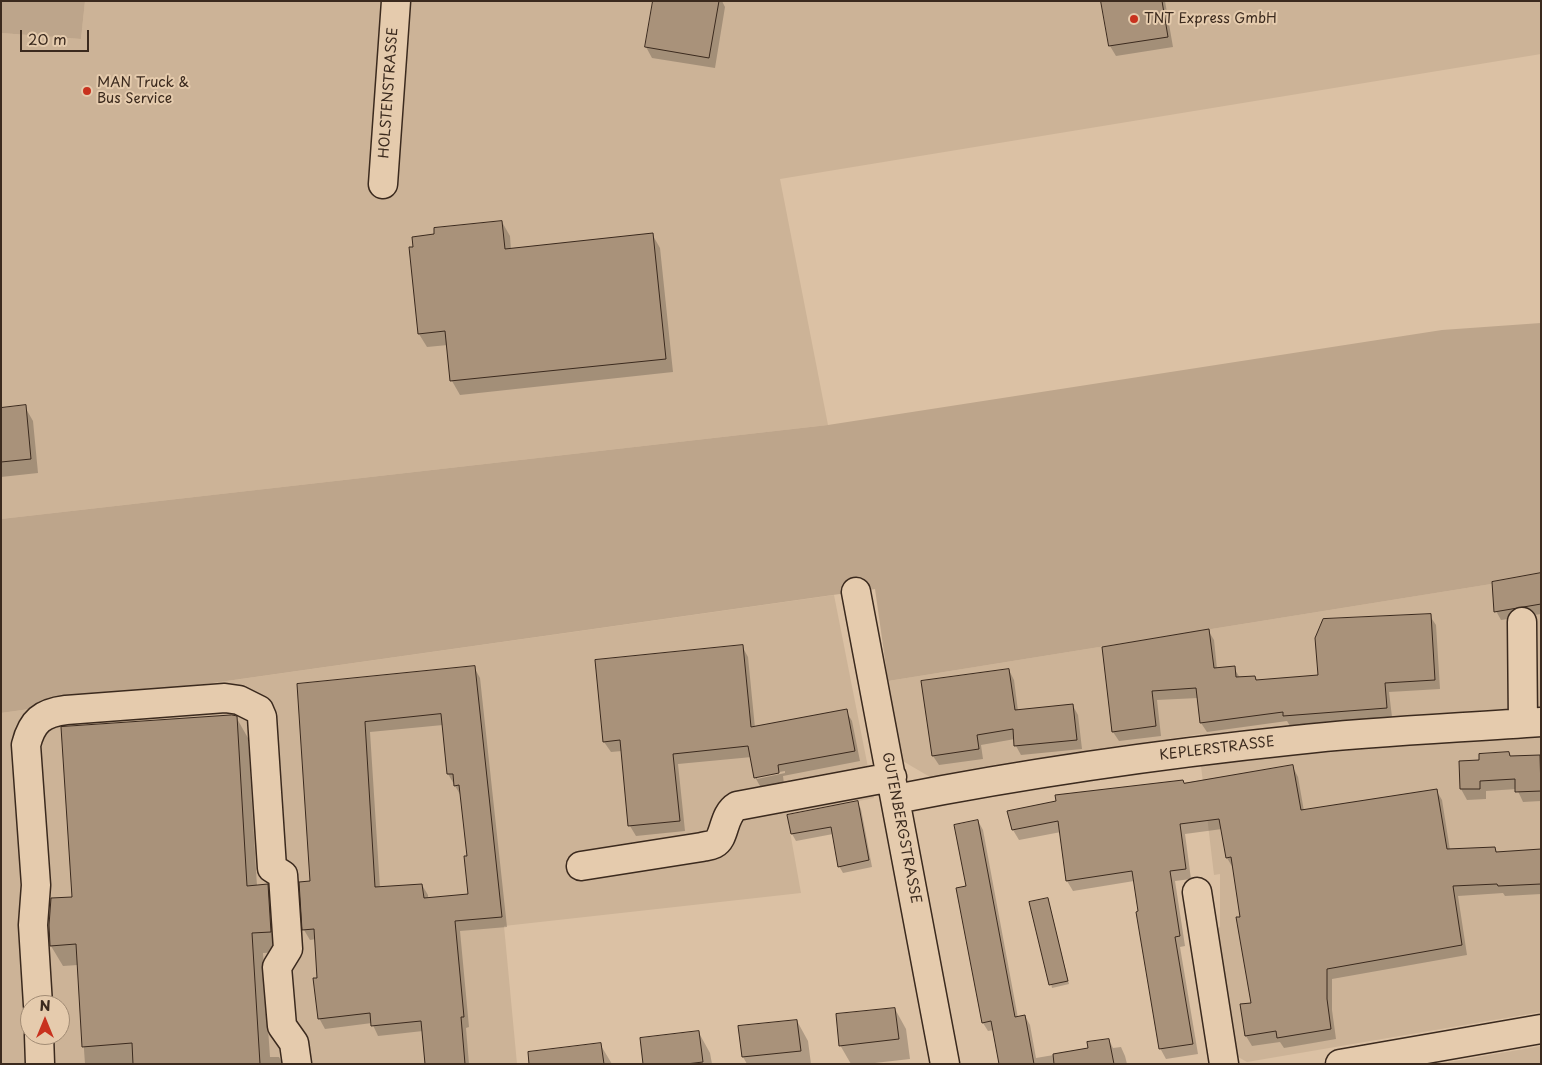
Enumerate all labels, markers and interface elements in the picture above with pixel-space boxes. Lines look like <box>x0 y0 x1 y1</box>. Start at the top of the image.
place label: TNT Express GmbH <box>1144 11 1277 27</box>
marker: TNT Express GmbH <box>1128 13 1140 25</box>
scale bar <box>22 20 91 52</box>
text: 20 m <box>28 27 67 50</box>
street label: HOLSTENSTRASSE <box>376 27 402 159</box>
place label: MAN Truck & Bus Service <box>97 75 189 108</box>
marker: MAN Truck & Bus Service <box>81 85 93 97</box>
street label: KEPLERSTRASSE <box>1159 734 1275 764</box>
street label: GUTENBERGSTRASSE <box>878 751 924 905</box>
north arrow <box>20 995 70 1045</box>
text: N <box>39 995 51 1016</box>

